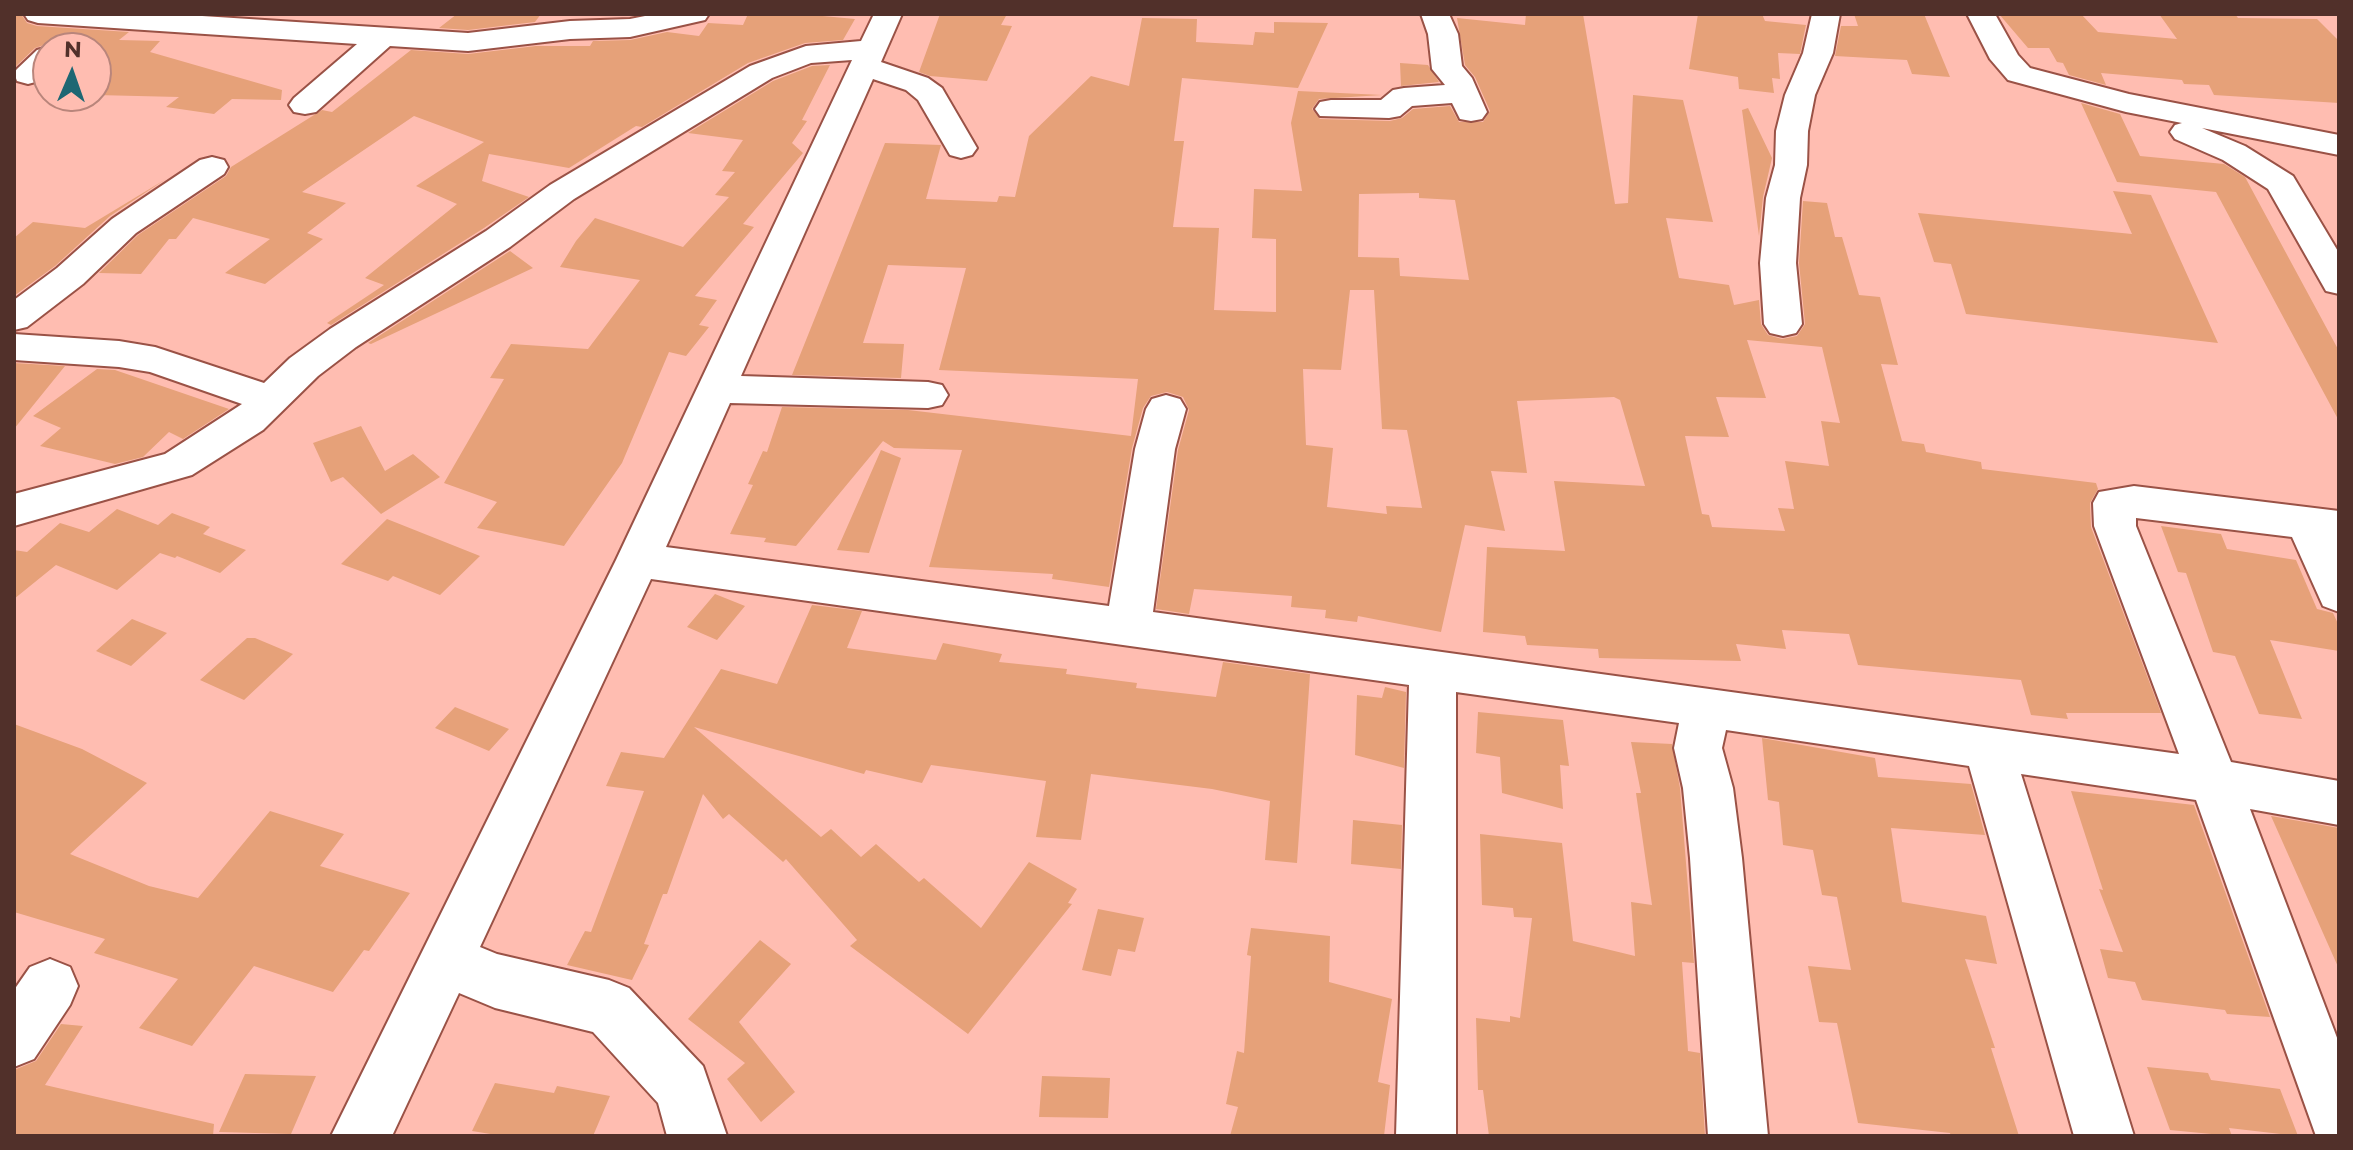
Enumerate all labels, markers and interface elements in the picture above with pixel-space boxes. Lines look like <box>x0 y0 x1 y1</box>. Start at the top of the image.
north arrow <box>32 32 112 112</box>
text: N <box>63 36 82 63</box>

